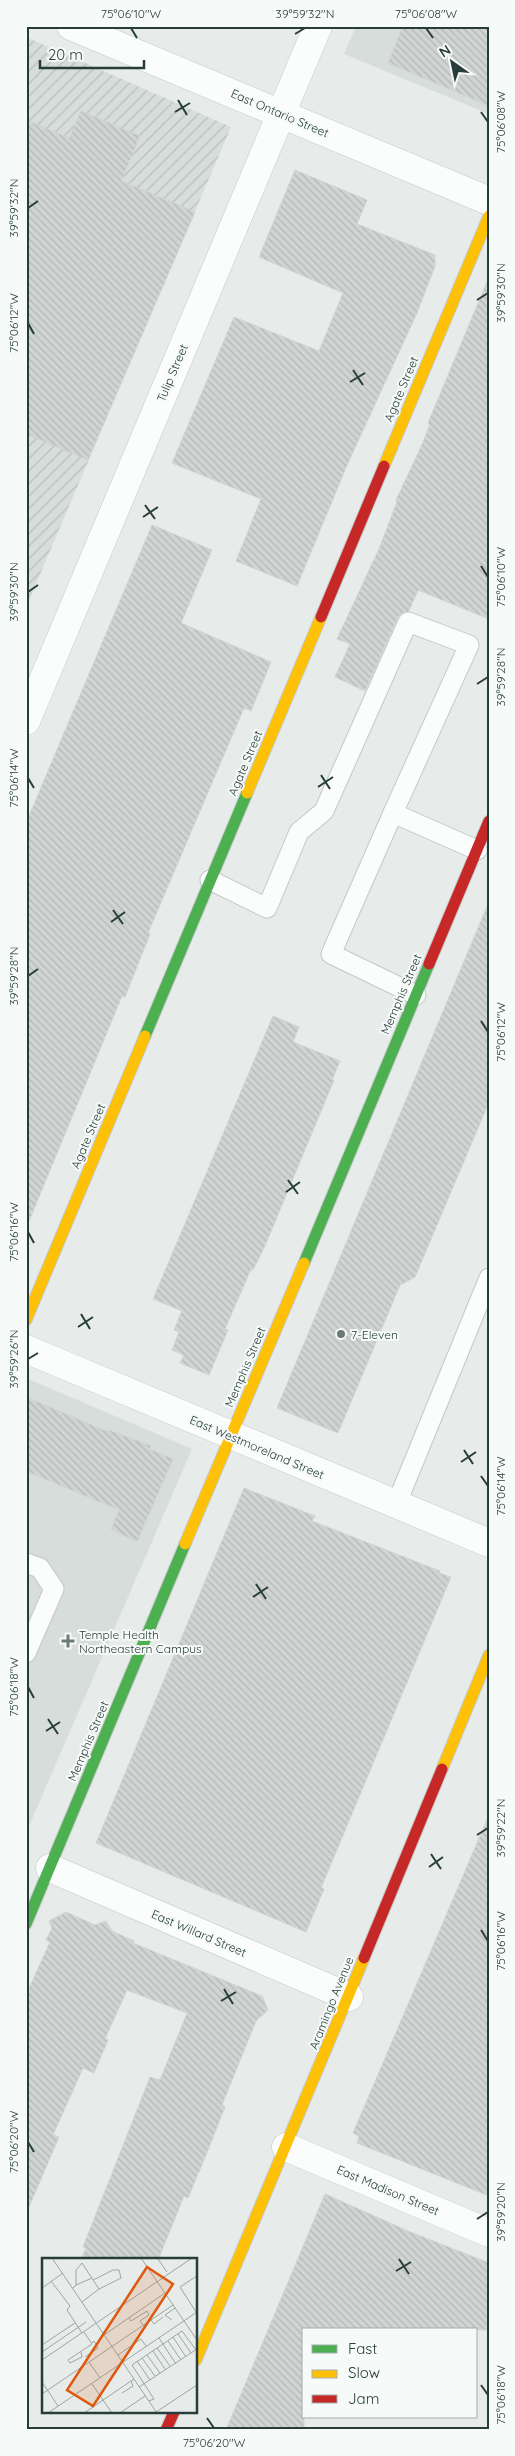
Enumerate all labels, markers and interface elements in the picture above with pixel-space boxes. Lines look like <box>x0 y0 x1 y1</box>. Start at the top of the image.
text: 75°06'10"W <box>101 6 162 21</box>
text: 39°59'32"N <box>276 6 334 21</box>
text: 75°06'08"W <box>395 6 458 21</box>
scale bar <box>40 38 144 70</box>
north arrow <box>428 38 478 88</box>
text: N <box>436 41 454 61</box>
text: 20 m <box>48 45 83 64</box>
street label: East Ontario Street <box>229 86 331 140</box>
text: 75°06'08"W <box>493 90 508 153</box>
text: 39°59'32"N <box>6 179 21 237</box>
text: 39°59'30"N <box>493 263 508 323</box>
text: 75°06'12"W <box>6 293 21 353</box>
street label: Tulip Street <box>153 342 191 404</box>
street label: Agate Street <box>381 354 421 424</box>
text: 75°06'10"W <box>493 546 508 607</box>
text: 39°59'30"N <box>6 562 21 622</box>
text: 39°59'28"N <box>493 648 508 706</box>
street label: Agate Street <box>225 728 265 798</box>
text: 75°06'14"W <box>6 748 21 808</box>
text: 39°59'28"N <box>6 947 21 1005</box>
street label: Memphis Street <box>377 951 425 1037</box>
text: 75°06'12"W <box>493 1002 508 1062</box>
street label: Agate Street <box>68 1101 108 1171</box>
text: 75°06'16"W <box>6 1202 21 1262</box>
street label: Memphis Street <box>221 1324 269 1410</box>
place label: 7-Eleven <box>351 1327 398 1342</box>
marker: 7-Eleven <box>335 1328 347 1340</box>
text: 39°59'26"N <box>6 1330 21 1388</box>
street label: East Westmoreland Street <box>188 1412 326 1482</box>
text: 75°06'14"W <box>493 1456 508 1516</box>
place label: Temple Health Northeastern Campus <box>79 1627 202 1656</box>
marker: Temple Health Northeastern Campus <box>61 1634 75 1648</box>
text: 75°06'18"W <box>6 1657 21 1717</box>
street label: Memphis Street <box>64 1698 112 1784</box>
text: 39°59'22"N <box>493 1798 508 1858</box>
street label: East Willard Street <box>149 1906 249 1960</box>
text: 75°06'16"W <box>493 1911 508 1971</box>
street label: Aramingo Avenue <box>306 1954 357 2052</box>
text: 75°06'20"W <box>6 2110 21 2173</box>
street label: East Madison Street <box>334 2162 442 2218</box>
text: 39°59'20"N <box>493 2182 508 2242</box>
inset map <box>42 2258 198 2414</box>
legend <box>302 2328 478 2418</box>
text: Fast <box>348 2339 377 2358</box>
text: Slow <box>348 2363 380 2382</box>
text: 75°06'18"W <box>493 2365 508 2425</box>
text: Jam <box>348 2389 379 2408</box>
text: 75°06'20"W <box>183 2435 246 2450</box>

